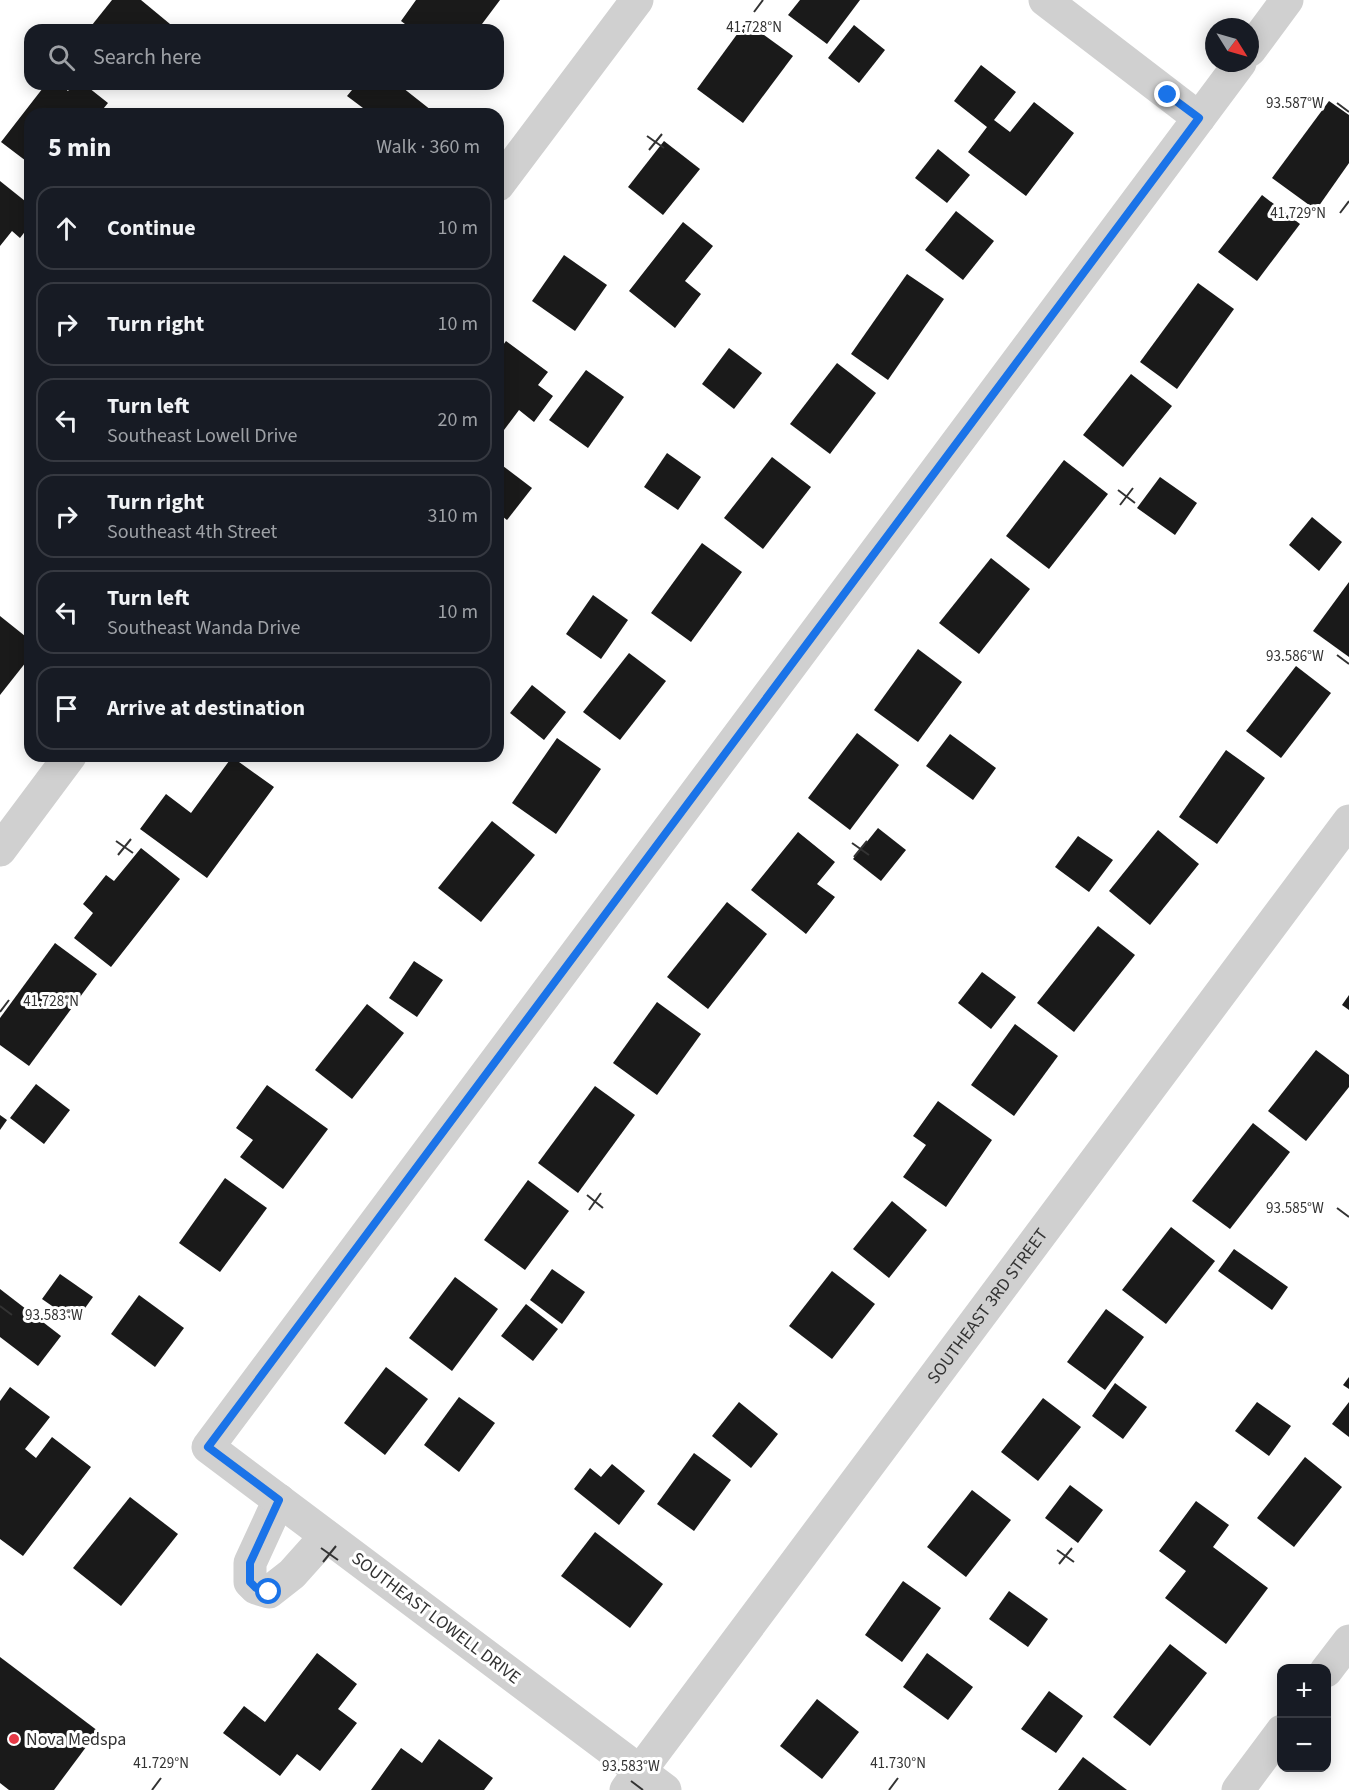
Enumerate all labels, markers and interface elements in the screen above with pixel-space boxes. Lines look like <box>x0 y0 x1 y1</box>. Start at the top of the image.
text: 41.728°N <box>726 17 782 38</box>
north arrow <box>1205 18 1259 72</box>
search box <box>24 24 504 90</box>
icon: search <box>45 41 78 74</box>
text: Search here <box>93 41 201 73</box>
route end <box>1154 81 1180 107</box>
text: 93.587°W <box>1266 93 1324 114</box>
text: 5 min <box>48 129 111 166</box>
text: Walk · 360 m <box>376 133 480 161</box>
text: 41.729°N <box>1270 203 1326 224</box>
icon: ahead <box>50 212 83 245</box>
text: Continue <box>107 212 196 244</box>
text: 10 m <box>438 214 478 242</box>
icon: right <box>50 308 83 341</box>
text: Turn right <box>107 308 204 340</box>
text: 10 m <box>438 310 478 338</box>
text: Turn left <box>107 390 189 422</box>
icon: left <box>50 404 83 437</box>
text: 20 m <box>438 406 478 434</box>
text: Southeast Lowell Drive <box>107 422 298 450</box>
text: Turn right <box>107 486 204 518</box>
icon: right <box>50 500 83 533</box>
text: 310 m <box>428 502 478 530</box>
text: Southeast 4th Street <box>107 518 277 546</box>
text: Turn left <box>107 582 189 614</box>
icon: left <box>50 596 83 629</box>
text: 10 m <box>438 598 478 626</box>
text: Southeast Wanda Drive <box>107 614 300 642</box>
text: 93.586°W <box>1266 646 1324 667</box>
icon: arrive <box>50 692 83 725</box>
text: Arrive at destination <box>107 692 305 724</box>
text: 41.728°N <box>23 991 79 1012</box>
text: 93.585°W <box>1266 1198 1324 1219</box>
street label: SOUTHEAST 3RD STREET <box>921 1223 1054 1389</box>
text: 93.583°W <box>25 1305 83 1326</box>
street label: SOUTHEAST LOWELL DRIVE <box>346 1546 526 1690</box>
route start <box>255 1578 281 1604</box>
map controls <box>1277 1664 1331 1772</box>
button: + <box>1277 1664 1331 1718</box>
button: − <box>1277 1718 1331 1772</box>
place label: Nova Medspa <box>26 1727 126 1752</box>
marker: Nova Medspa <box>7 1732 21 1746</box>
text: 41.729°N <box>133 1753 189 1774</box>
text: 41.730°N <box>870 1753 926 1774</box>
text: 93.583°W <box>602 1756 660 1777</box>

